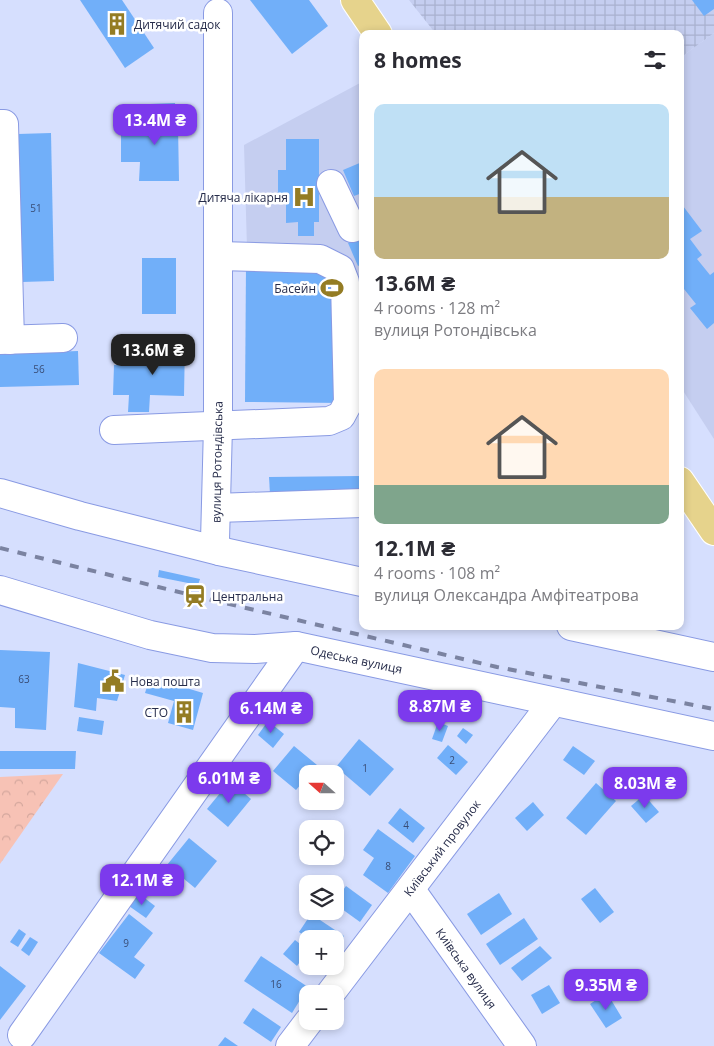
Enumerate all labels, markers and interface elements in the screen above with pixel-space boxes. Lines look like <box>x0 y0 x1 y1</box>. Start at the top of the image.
building icon: Дитячий садок <box>104 11 130 37</box>
place label: Дитячий садок <box>134 16 221 33</box>
text: 8 homes <box>374 46 462 74</box>
icon: filters <box>641 46 669 74</box>
pin: 13.4M ₴ <box>109 104 201 146</box>
text: 13.4M ₴ <box>124 109 186 131</box>
icon: home <box>477 137 567 227</box>
hospital icon: Дитяча лікарня <box>291 184 317 210</box>
place label: Дитяча лікарня <box>198 189 288 206</box>
house number: 51 <box>30 201 42 215</box>
text: 13.6M ₴ <box>374 269 455 297</box>
sports icon: Басейн <box>319 275 345 301</box>
place label: Басейн <box>274 280 316 297</box>
text: 4 rooms · 128 m² <box>374 297 500 319</box>
text: вулиця Ротондівська <box>374 319 537 341</box>
pin: 13.6M ₴ <box>107 334 199 376</box>
text: 13.6M ₴ <box>122 339 184 361</box>
house number: 56 <box>33 362 45 376</box>
street label: вулиця Ротондівська <box>207 401 227 523</box>
icon: home <box>477 402 567 492</box>
text: 12.1M ₴ <box>374 534 455 562</box>
text: 4 rooms · 108 m² <box>374 562 500 584</box>
station icon: Центральна <box>182 583 208 609</box>
text: вулиця Олександра Амфітеатрова <box>374 584 639 606</box>
place label: Центральна <box>212 588 283 605</box>
street label: Одеська вулиця <box>309 641 404 677</box>
public building icon: Нова пошта <box>100 668 126 694</box>
house number: 63 <box>18 672 30 686</box>
place label: Нова пошта <box>130 673 200 690</box>
pin: 8.87M ₴ <box>394 690 486 732</box>
pin: 6.14M ₴ <box>225 692 317 734</box>
text: 8.87M ₴ <box>409 695 471 717</box>
text: 6.14M ₴ <box>240 697 302 719</box>
building icon: СТО <box>171 699 197 725</box>
place label: СТО <box>144 704 168 721</box>
house number: 2 <box>449 753 455 767</box>
house number: 1 <box>362 761 368 775</box>
pin: 6.01M ₴ <box>183 762 275 804</box>
north arrow <box>299 765 344 810</box>
map controls <box>299 765 344 1030</box>
pin: 8.03M ₴ <box>599 766 691 809</box>
text: 6.01M ₴ <box>198 767 260 789</box>
text: 8.03M ₴ <box>614 772 676 794</box>
street label: Київський провулок <box>399 795 485 900</box>
house number: 4 <box>403 818 409 832</box>
button: locate <box>299 820 344 865</box>
house number: 8 <box>385 859 391 873</box>
pin: 12.1M ₴ <box>96 864 188 906</box>
text: 12.1M ₴ <box>111 869 173 891</box>
button: layers <box>299 875 344 920</box>
street label: Київська вулиця <box>432 924 501 1012</box>
button: + <box>299 930 344 975</box>
house number: 9 <box>123 936 129 950</box>
pin: 9.35M ₴ <box>560 968 652 1011</box>
text: 9.35M ₴ <box>575 974 637 996</box>
house number: 16 <box>270 977 282 991</box>
button: − <box>299 985 344 1030</box>

